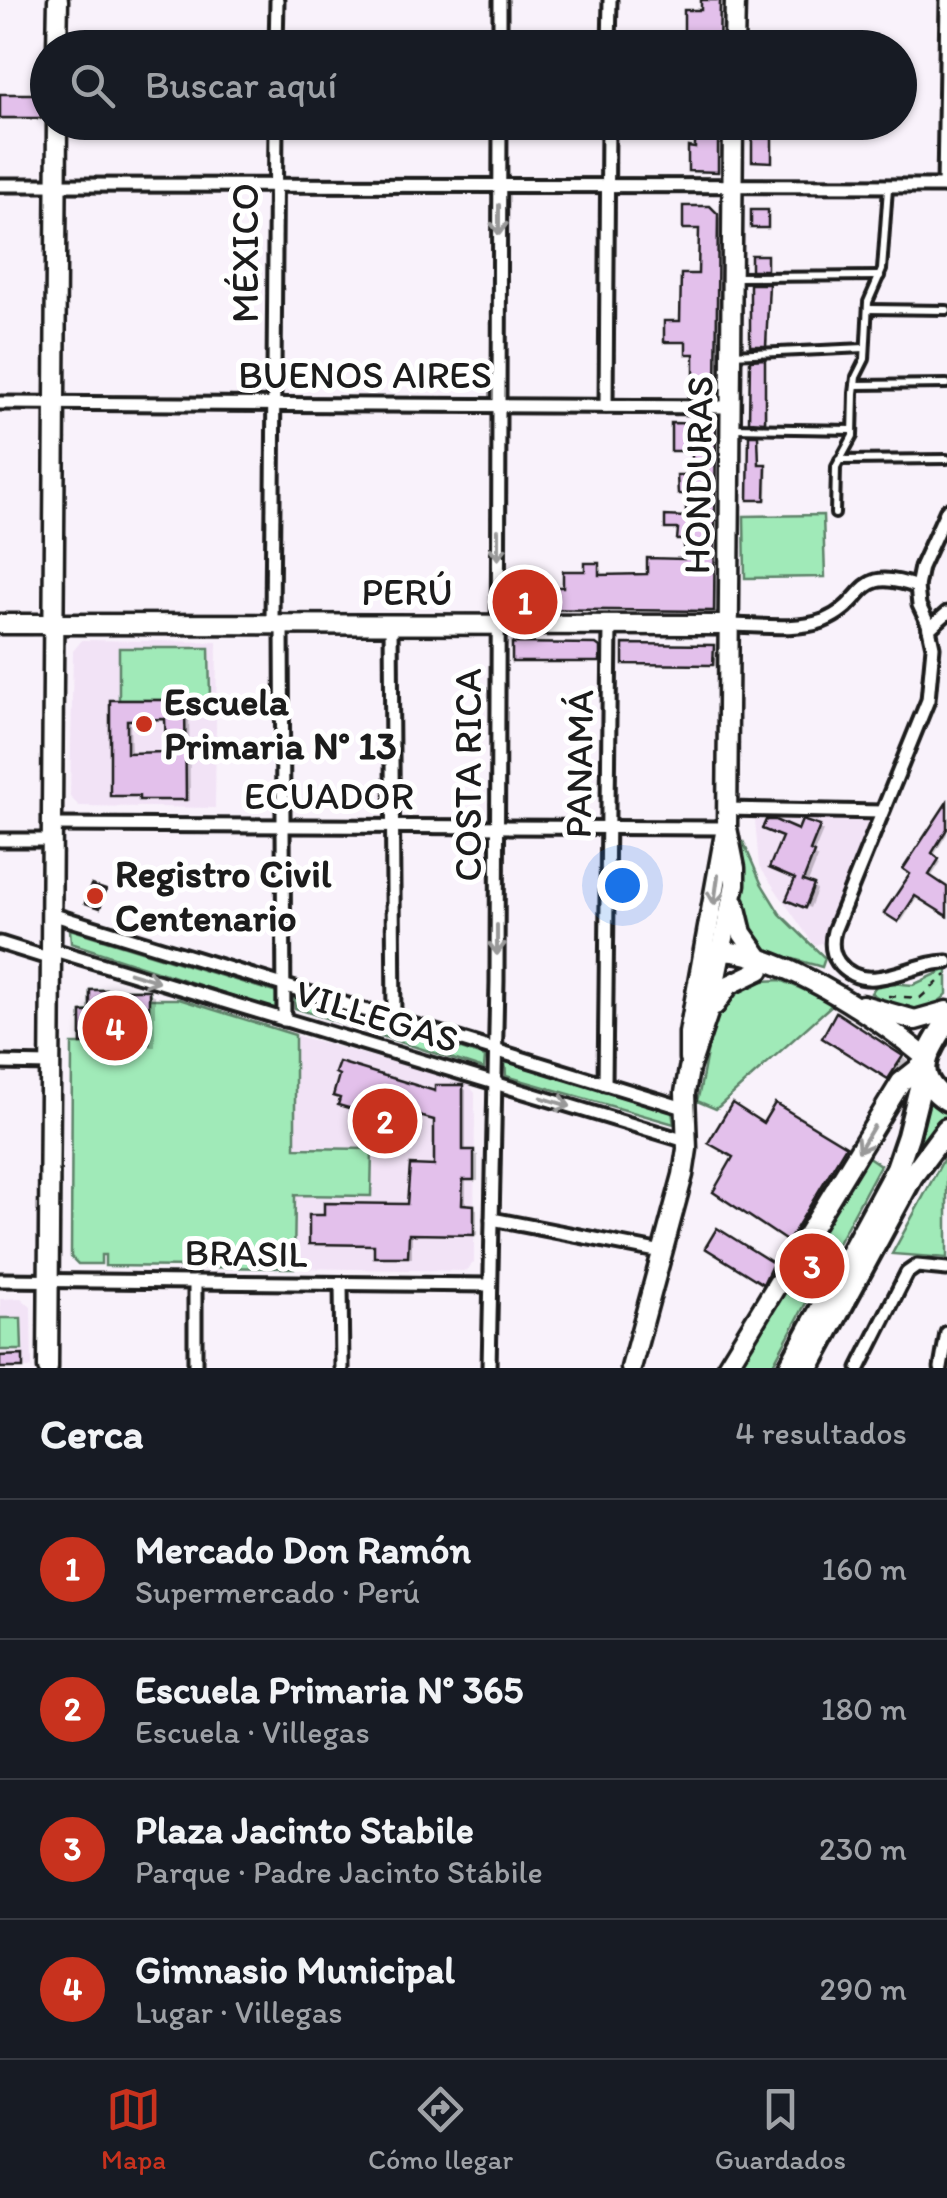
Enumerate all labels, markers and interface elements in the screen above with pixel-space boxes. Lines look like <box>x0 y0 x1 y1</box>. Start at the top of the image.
search box <box>30 30 917 140</box>
icon: search <box>65 58 120 113</box>
text: Buscar aquí <box>145 62 337 108</box>
street label: MÉXICO <box>222 183 268 323</box>
one-way arrow <box>490 202 508 235</box>
street label: BUENOS AIRES <box>238 352 492 398</box>
street label: HONDURAS <box>673 375 723 575</box>
one-way arrow <box>489 528 508 560</box>
pin: 1 <box>492 564 558 640</box>
street label: PERÚ <box>361 569 453 615</box>
street label: COSTA RICA <box>445 668 491 882</box>
place label: Escuela Primaria N° 13 <box>164 679 397 769</box>
street label: PANAMÁ <box>555 689 603 839</box>
marker: Escuela Primaria N° 13 <box>133 713 155 735</box>
street label: ECUADOR <box>244 773 414 819</box>
place label: Registro Civil Centenario <box>115 851 332 941</box>
your location <box>597 860 648 911</box>
one-way arrow <box>706 873 724 906</box>
marker: Registro Civil Centenario <box>84 885 106 907</box>
one-way arrow <box>488 923 507 955</box>
one-way arrow <box>128 969 159 987</box>
street label: VILLEGAS <box>290 969 464 1063</box>
pin: 4 <box>82 990 148 1066</box>
pin: 2 <box>352 1084 418 1158</box>
one-way arrow <box>539 1094 571 1112</box>
one-way arrow <box>856 1124 877 1153</box>
pin: 3 <box>780 1228 844 1304</box>
street label: BRASIL <box>184 1229 308 1277</box>
text: Cerca <box>40 1408 144 1459</box>
text: 4 resultados <box>735 1414 907 1452</box>
text: Mercado Don Ramón <box>135 1527 471 1573</box>
text: 1 <box>65 1550 80 1588</box>
text: 160 m <box>821 1550 907 1588</box>
text: Supermercado · Perú <box>135 1573 420 1611</box>
text: Escuela Primaria N° 365 <box>135 1667 523 1713</box>
text: 2 <box>64 1690 81 1728</box>
text: 180 m <box>821 1690 907 1728</box>
text: Escuela · Villegas <box>135 1713 370 1751</box>
text: Plaza Jacinto Stabile <box>135 1807 474 1853</box>
text: 3 <box>64 1830 81 1868</box>
text: 230 m <box>819 1830 907 1868</box>
text: Parque · Padre Jacinto Stábile <box>135 1853 543 1891</box>
text: Gimnasio Municipal <box>135 1947 455 1993</box>
text: 4 <box>63 1970 82 2008</box>
text: 290 m <box>820 1970 907 2008</box>
text: Lugar · Villegas <box>135 1993 343 2031</box>
tab: Mapa <box>101 2082 166 2176</box>
tab: Cómo llegar <box>368 2082 513 2176</box>
tab: Guardados <box>715 2082 846 2176</box>

